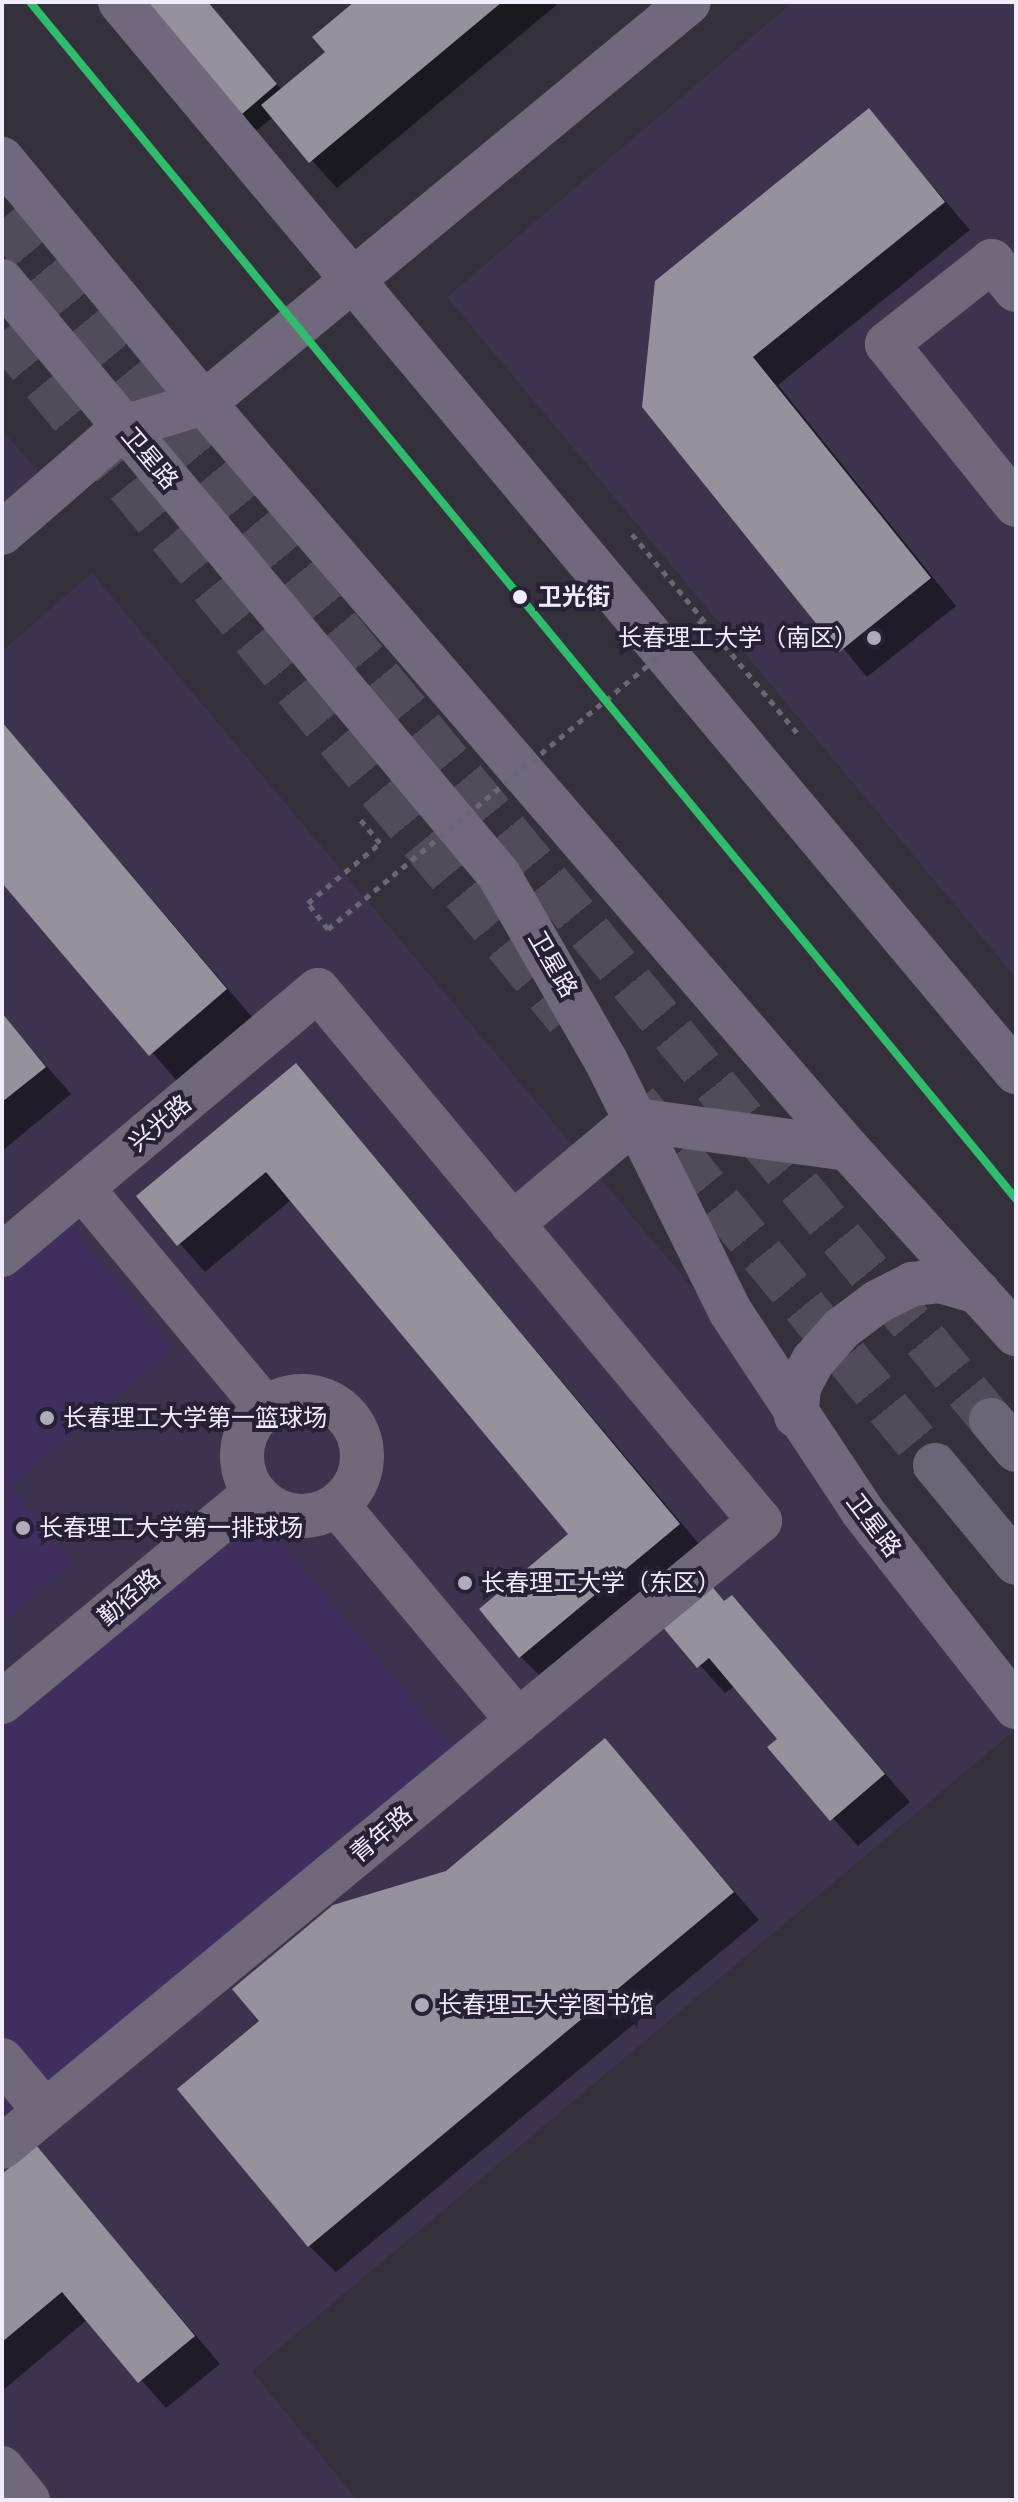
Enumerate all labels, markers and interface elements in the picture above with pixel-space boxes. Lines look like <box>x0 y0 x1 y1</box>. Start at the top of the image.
street label: 卫星路 <box>116 421 184 495</box>
place label: 卫光街 <box>538 583 610 611</box>
marker: 卫光街 <box>509 586 531 608</box>
place label: 长春理工大学（南区） <box>618 624 858 652</box>
marker: 长春理工大学（南区） <box>865 629 883 647</box>
street label: 卫星路 <box>523 926 583 1002</box>
street label: 兴光路 <box>123 1089 197 1157</box>
place label: 长春理工大学第一篮球场 <box>63 1404 327 1432</box>
marker: 长春理工大学第一篮球场 <box>38 1409 56 1427</box>
street label: 卫星路 <box>841 1488 907 1562</box>
place label: 长春理工大学第一排球场 <box>39 1514 303 1542</box>
marker: 长春理工大学第一排球场 <box>14 1519 32 1537</box>
street label: 勤径路 <box>92 1563 166 1631</box>
place label: 长春理工大学（东区） <box>481 1569 721 1597</box>
marker: 长春理工大学（东区） <box>456 1574 474 1592</box>
street label: 青年路 <box>344 1800 418 1868</box>
place label: 长春理工大学图书馆 <box>438 1991 654 2019</box>
marker: 长春理工大学图书馆 <box>413 1996 431 2014</box>

